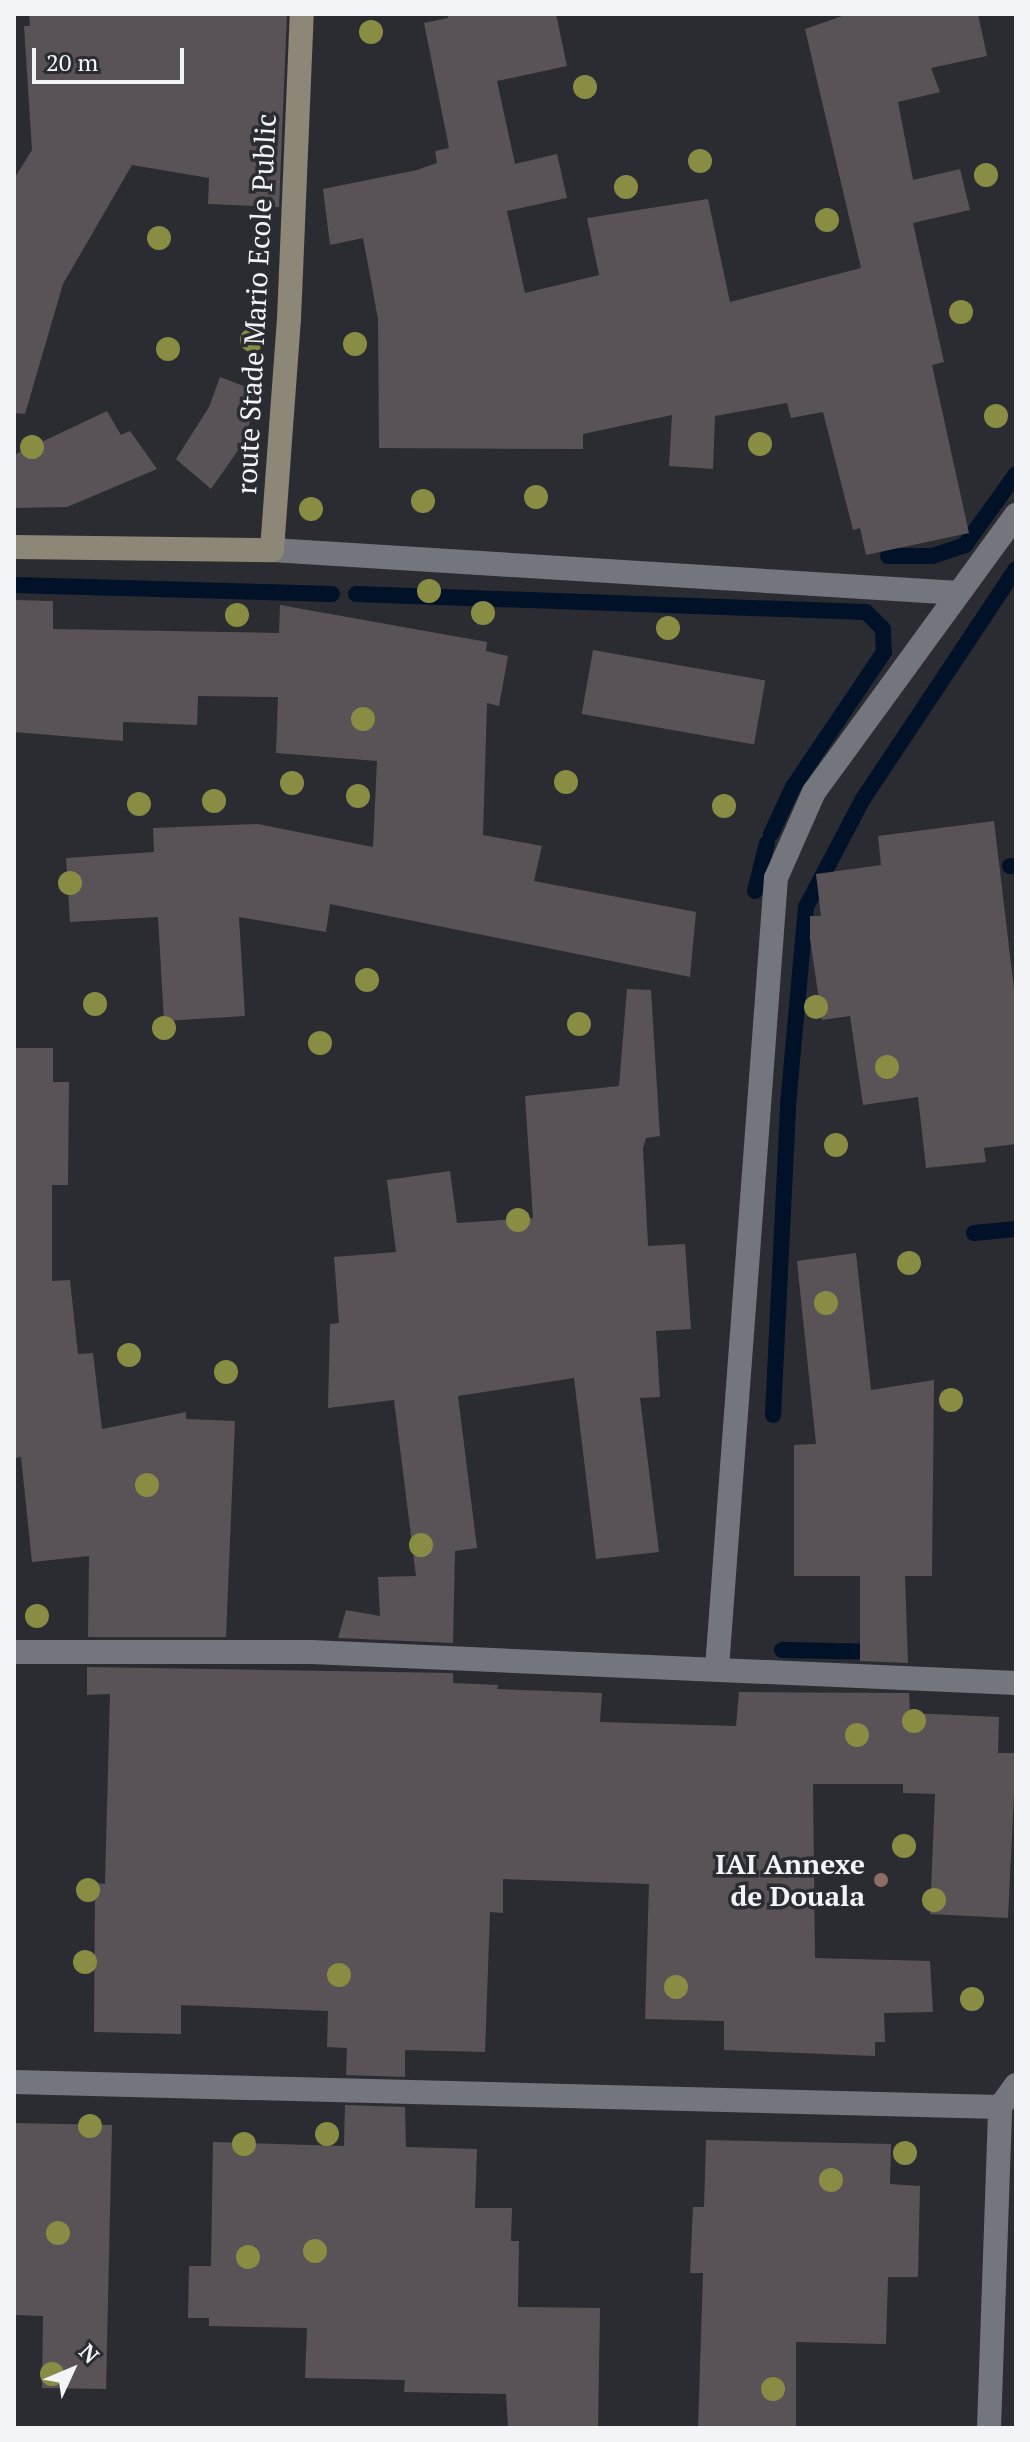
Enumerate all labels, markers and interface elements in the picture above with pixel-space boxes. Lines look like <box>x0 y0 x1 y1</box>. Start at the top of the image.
scale bar <box>36 32 188 82</box>
text: 20 m <box>46 46 98 78</box>
street label: route Stade Mario Ecole Public <box>229 113 283 495</box>
place label: IAI Annexe de Douala <box>715 1847 865 1913</box>
marker: IAI Annexe de Douala <box>872 1871 890 1889</box>
north arrow <box>32 2330 112 2410</box>
text: N <box>73 2337 106 2369</box>

